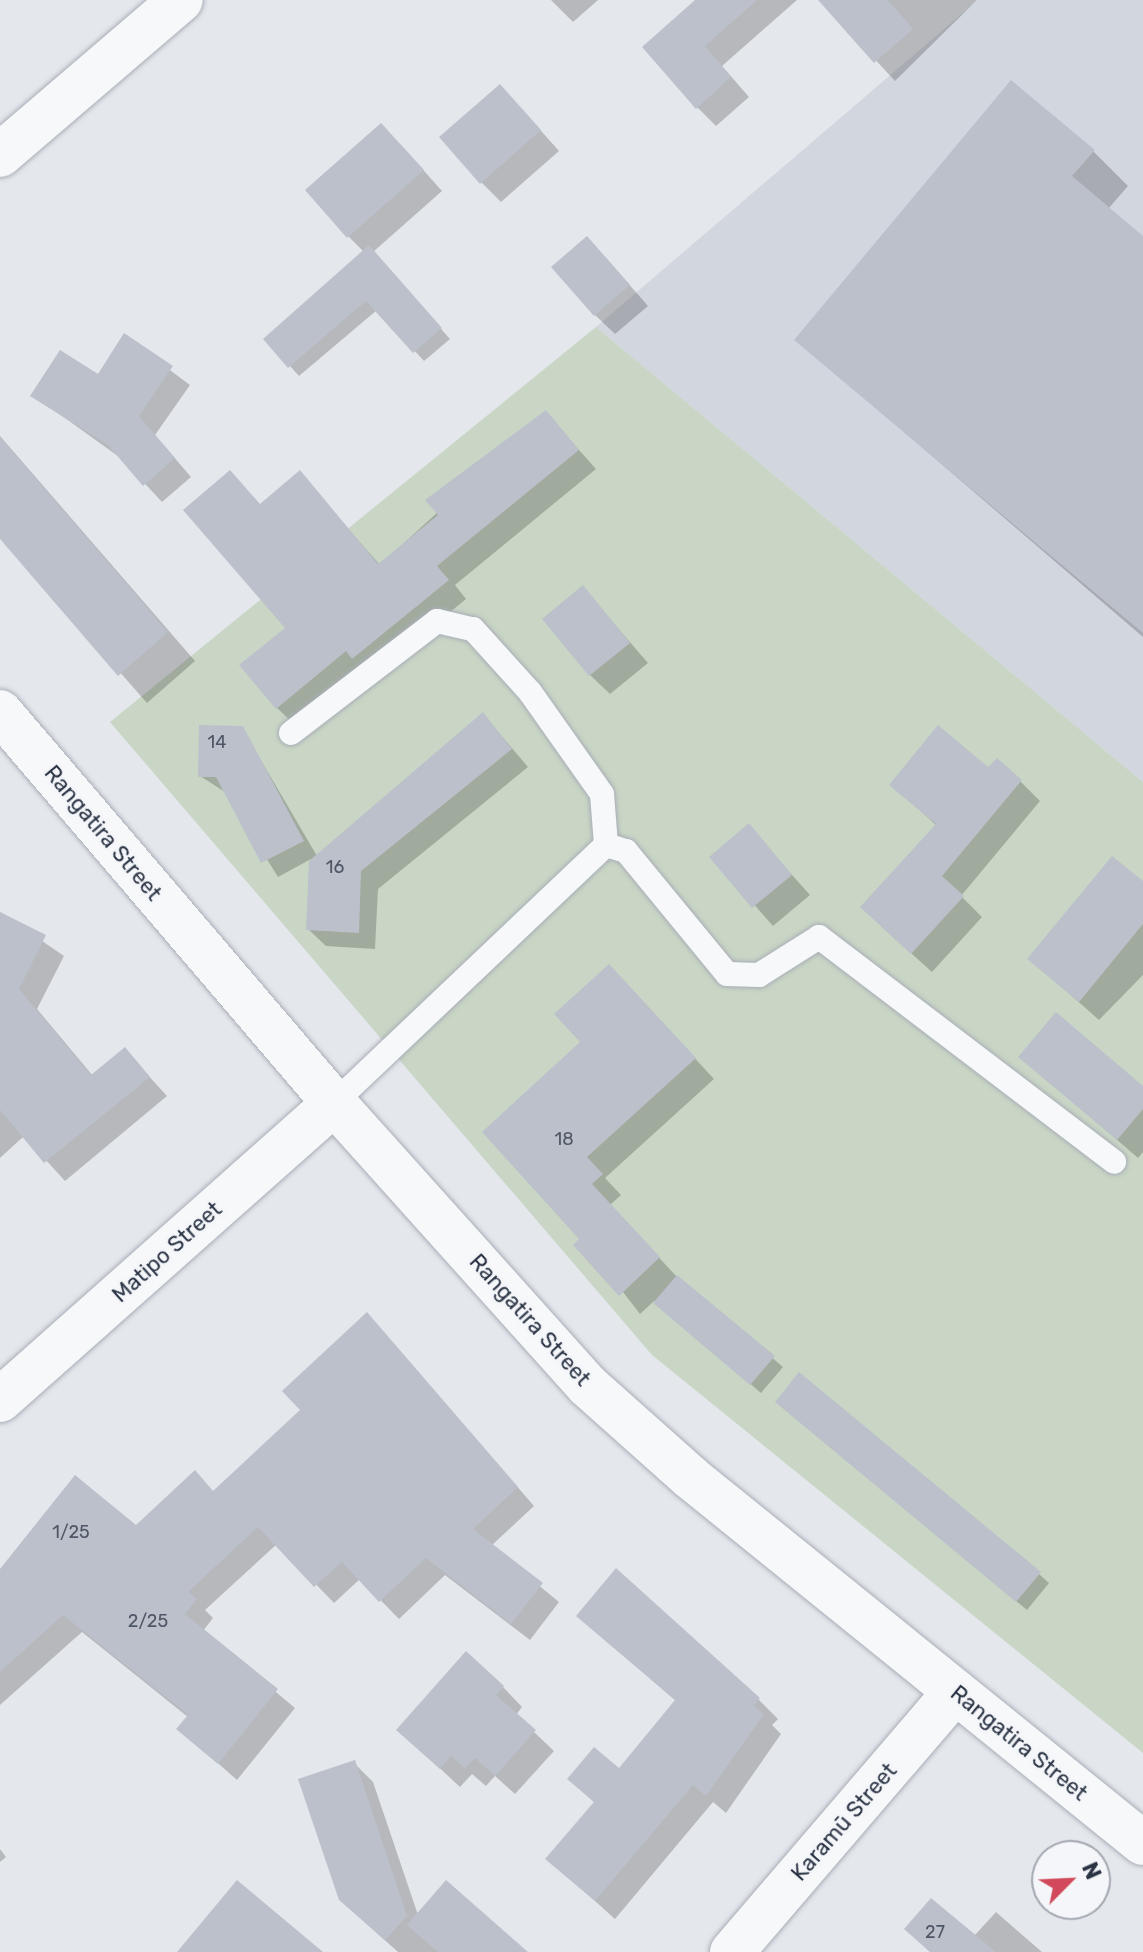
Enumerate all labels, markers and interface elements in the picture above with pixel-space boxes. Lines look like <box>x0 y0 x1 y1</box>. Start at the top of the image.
house number: 14 <box>208 731 226 753</box>
street label: Rangatira Street <box>39 760 167 906</box>
house number: 16 <box>326 856 344 878</box>
house number: 18 <box>554 1128 574 1150</box>
street label: Matipo Street <box>107 1196 227 1308</box>
street label: Rangatira Street <box>464 1249 596 1391</box>
house number: 1/25 <box>52 1521 90 1543</box>
house number: 2/25 <box>128 1610 168 1632</box>
street label: Rangatira Street <box>945 1680 1093 1806</box>
street label: Karamū Street <box>786 1758 902 1886</box>
north arrow <box>1031 1840 1111 1920</box>
text: N <box>1076 1858 1107 1884</box>
house number: 27 <box>925 1921 945 1943</box>

